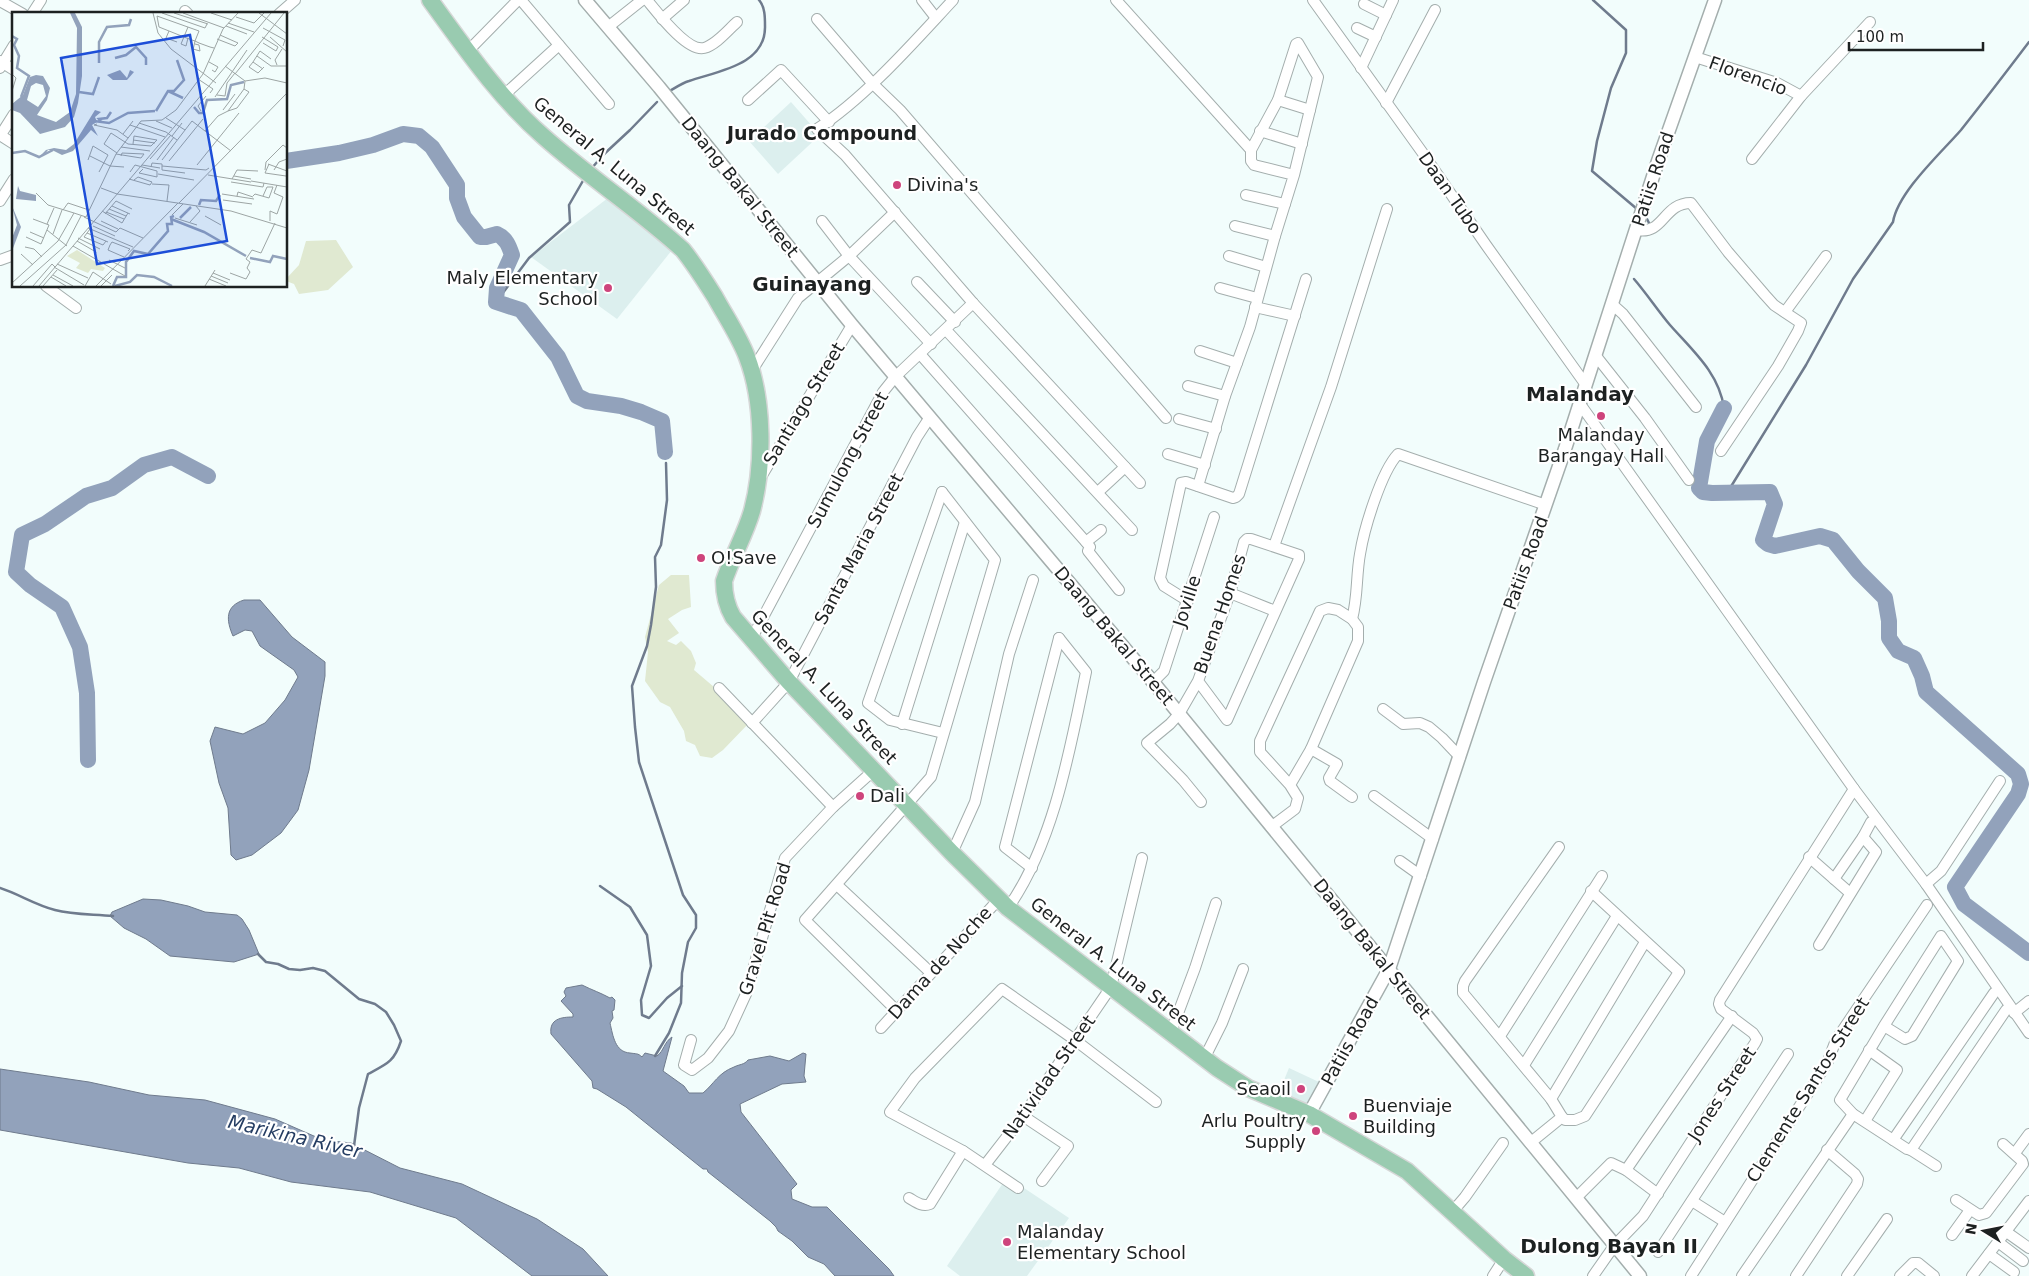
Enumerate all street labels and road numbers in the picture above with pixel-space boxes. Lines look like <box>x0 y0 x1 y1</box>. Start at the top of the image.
street label: Florencio <box>1706 52 1790 99</box>
street label: General A. Luna Street <box>529 92 699 239</box>
street label: Daang Bakal Street <box>677 112 803 261</box>
street label: Patiis Road <box>1627 129 1678 229</box>
street label: Daan Tubo <box>1415 148 1486 238</box>
street label: Santiago Street <box>759 338 849 469</box>
street label: Sumulong Street <box>803 388 892 531</box>
street label: Santa Maria Street <box>810 470 907 628</box>
street label: Patiis Road <box>1499 513 1552 613</box>
street label: Buena Homes <box>1189 551 1250 677</box>
street label: Daang Bakal Street <box>1050 562 1178 709</box>
street label: Joville <box>1168 572 1205 630</box>
street label: General A. Luna Street <box>747 605 902 768</box>
street label: Gravel Pit Road <box>734 860 795 998</box>
street label: Daang Bakal Street <box>1309 874 1435 1023</box>
street label: General A. Luna Street <box>1026 893 1200 1035</box>
street label: Dama de Noche <box>884 902 996 1023</box>
street label: Patiis Road <box>1317 993 1383 1089</box>
street label: Clemente Santos Street <box>1742 993 1873 1186</box>
street label: Natividad Street <box>998 1011 1099 1143</box>
street label: Jones Street <box>1683 1042 1760 1146</box>

